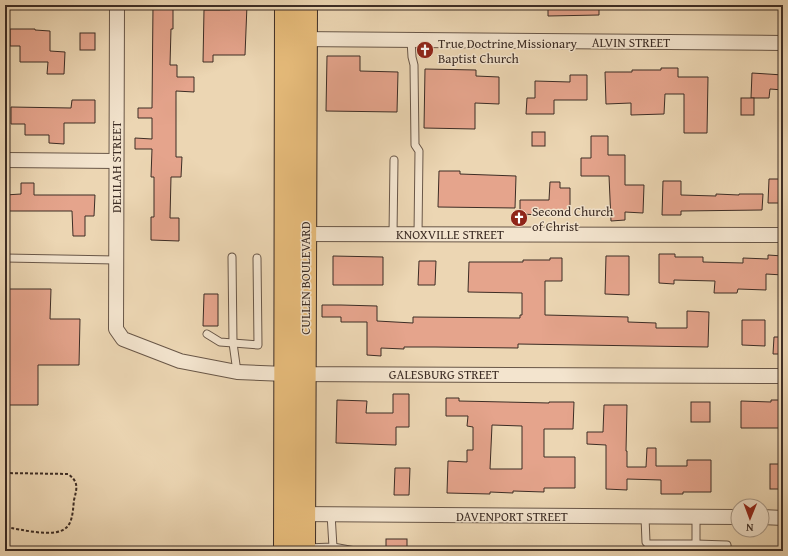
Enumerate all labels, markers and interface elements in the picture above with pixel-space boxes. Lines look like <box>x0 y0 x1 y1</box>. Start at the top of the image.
street label: ALVIN STREET <box>592 33 671 52</box>
place label: True Doctrine Missionary Baptist Church <box>438 34 578 68</box>
church icon: True Doctrine Missionary Baptist Church <box>415 40 435 60</box>
street label: DELILAH STREET <box>107 120 126 213</box>
place label: Second Church of Christ <box>532 202 614 236</box>
church icon: Second Church of Christ <box>509 208 529 228</box>
street label: CULLEN BOULEVARD <box>296 221 315 335</box>
street label: KNOXVILLE STREET <box>396 225 505 244</box>
street label: GALESBURG STREET <box>389 365 500 384</box>
north arrow <box>730 498 770 538</box>
street label: DAVENPORT STREET <box>456 507 569 526</box>
text: N <box>745 520 754 536</box>

